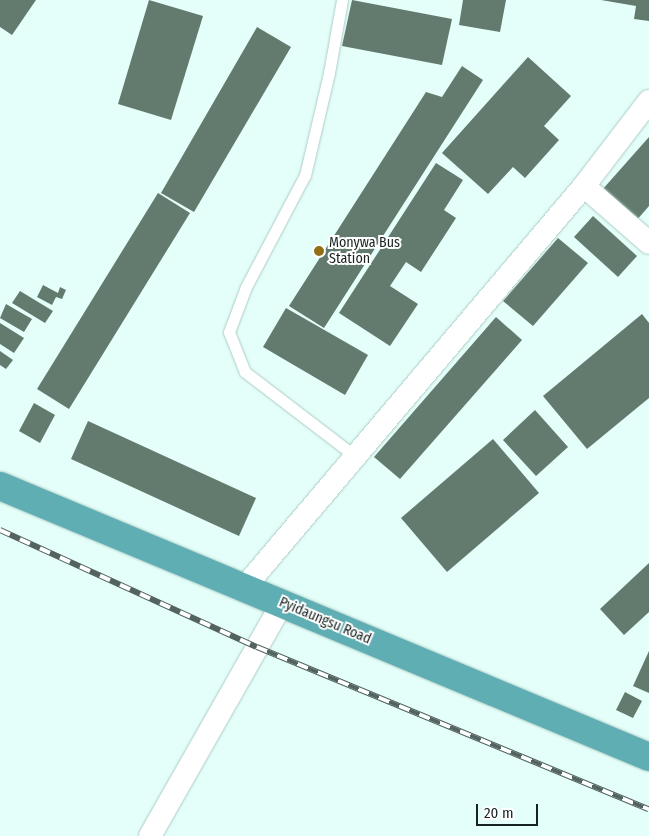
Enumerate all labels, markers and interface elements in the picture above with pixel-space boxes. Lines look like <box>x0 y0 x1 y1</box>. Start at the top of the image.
place label: Monywa Bus Station <box>329 235 400 268</box>
marker: Monywa Bus Station <box>313 245 325 257</box>
street label: Pyidaungsu Road <box>277 594 373 648</box>
scale bar <box>479 794 542 826</box>
text: 20 m <box>484 804 514 822</box>

